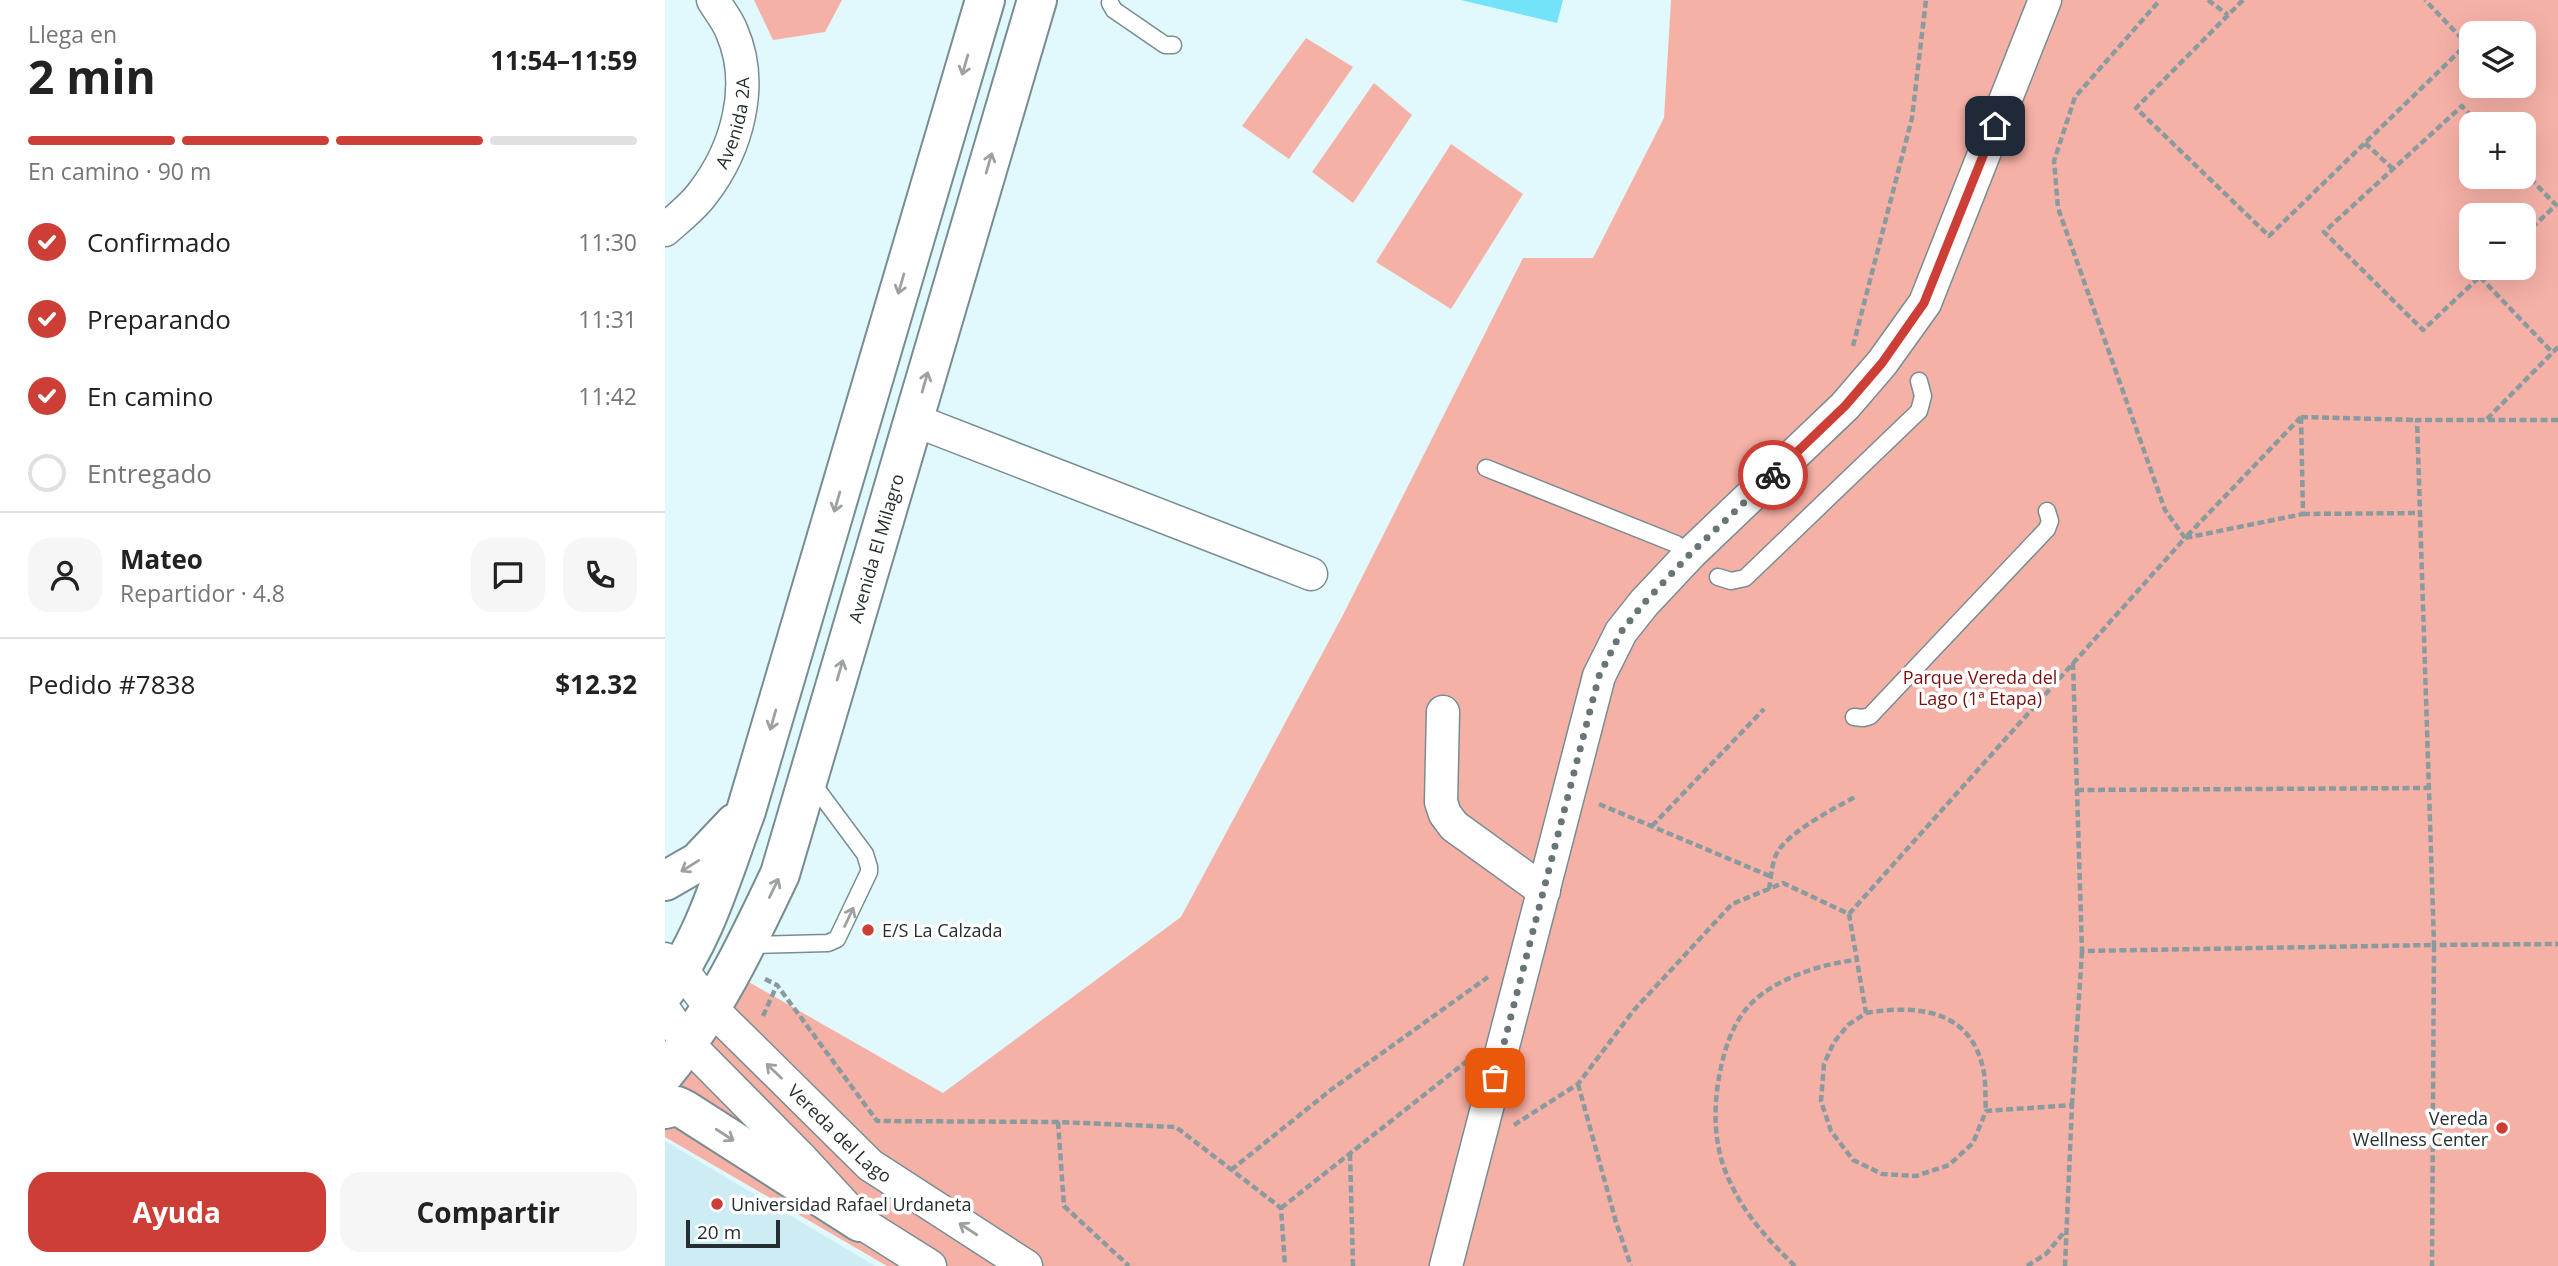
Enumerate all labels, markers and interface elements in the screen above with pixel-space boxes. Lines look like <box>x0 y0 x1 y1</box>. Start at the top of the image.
text: Llega en <box>28 18 117 50</box>
map controls <box>2459 21 2536 280</box>
button: layers <box>2459 21 2536 98</box>
text: 11:54–11:59 <box>490 42 637 78</box>
text: 2 min <box>28 45 156 107</box>
one-way arrow <box>958 54 971 76</box>
street label: Avenida 2A <box>709 77 754 172</box>
pin <box>1965 96 2025 156</box>
icon: home <box>1976 107 2014 145</box>
button: + <box>2459 112 2536 189</box>
one-way arrow <box>983 153 996 175</box>
text: En camino · 90 m <box>28 155 211 187</box>
button: − <box>2459 203 2536 280</box>
icon: check <box>28 223 66 261</box>
text: Confirmado <box>87 224 231 260</box>
text: 11:30 <box>578 226 637 258</box>
one-way arrow <box>894 273 907 295</box>
icon: check <box>28 300 66 338</box>
text: Preparando <box>87 301 231 337</box>
text: 11:31 <box>578 303 637 335</box>
one-way arrow <box>919 371 932 393</box>
icon: check <box>28 377 66 415</box>
text: En camino <box>87 378 213 414</box>
text: 11:42 <box>578 380 637 412</box>
courier <box>1738 440 1808 510</box>
text: Entregado <box>87 455 212 491</box>
icon: bike <box>1754 456 1792 494</box>
street label: Avenida El Milagro <box>843 471 909 626</box>
one-way arrow <box>830 491 843 513</box>
button: person <box>28 538 102 612</box>
button: chat <box>471 538 545 612</box>
button: phone <box>563 538 637 612</box>
text: Mateo <box>120 541 203 577</box>
text: Repartidor · 4.8 <box>120 577 285 609</box>
one-way arrow <box>834 660 847 682</box>
park label: Parque Vereda del Lago (1ª Etapa) <box>1903 665 2057 710</box>
text: Pedido #7838 <box>28 666 195 702</box>
text: $12.32 <box>555 666 637 702</box>
one-way arrow <box>766 709 779 731</box>
one-way arrow <box>681 860 701 874</box>
one-way arrow <box>767 878 781 899</box>
one-way arrow <box>843 907 856 928</box>
place label: E/S La Calzada <box>882 918 1003 942</box>
marker: E/S La Calzada <box>860 922 876 938</box>
pin <box>1465 1048 1525 1108</box>
icon: bag <box>1476 1059 1514 1097</box>
one-way arrow <box>766 1062 783 1079</box>
street label: Vereda del Lago <box>783 1079 896 1188</box>
place label: Vereda Wellness Center <box>2353 1106 2489 1151</box>
marker: Vereda Wellness Center <box>2494 1120 2510 1136</box>
one-way arrow <box>715 1128 734 1142</box>
button: Ayuda <box>28 1172 326 1252</box>
button: Compartir <box>340 1172 637 1252</box>
place label: Universidad Rafael Urdaneta <box>731 1192 972 1216</box>
marker: Universidad Rafael Urdaneta <box>709 1196 725 1212</box>
scale bar <box>686 1217 781 1249</box>
text: 20 m <box>697 1219 741 1245</box>
one-way arrow <box>959 1222 979 1236</box>

